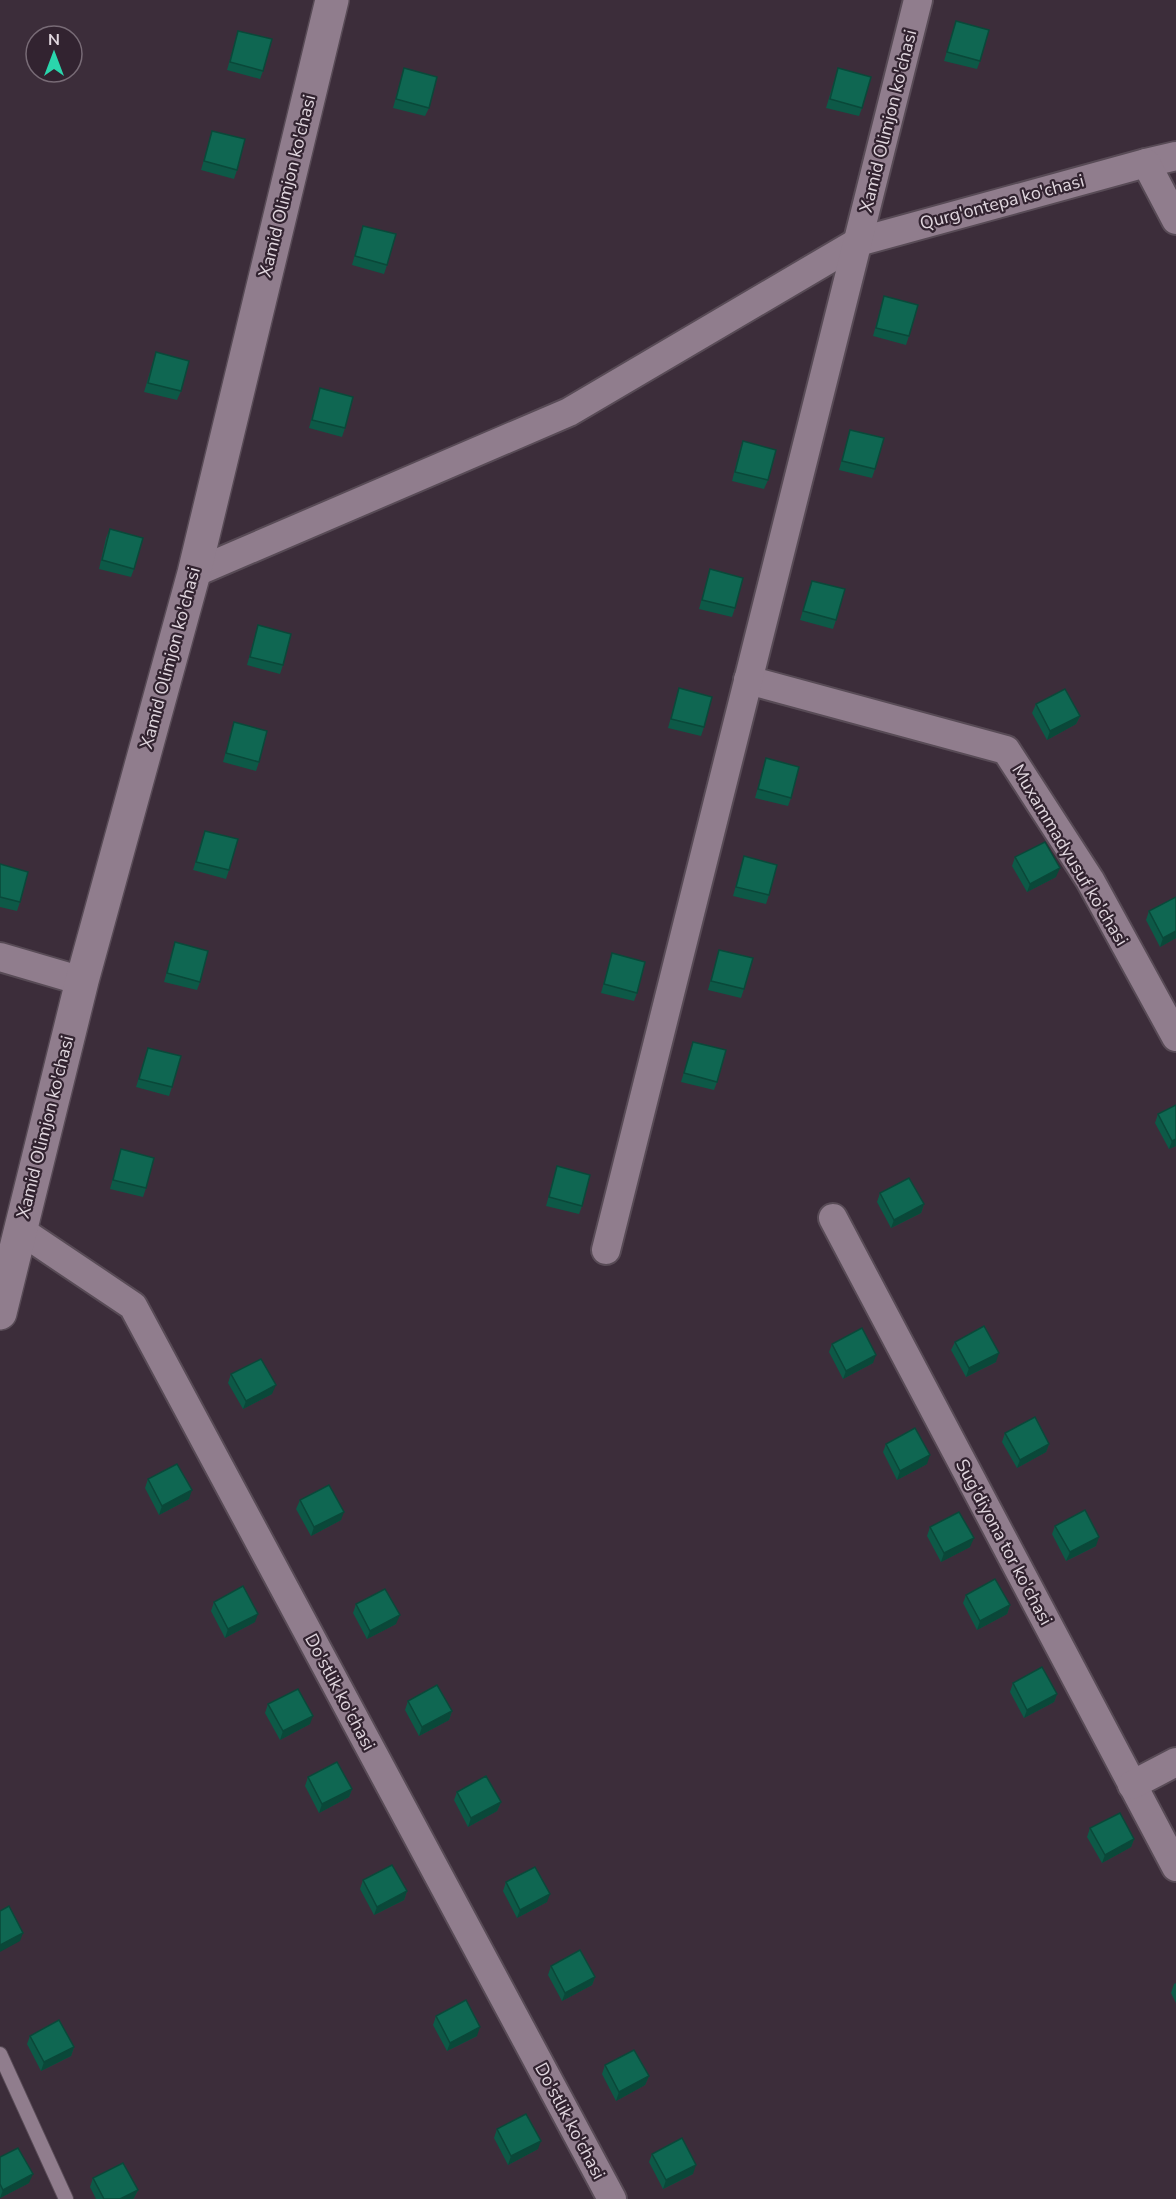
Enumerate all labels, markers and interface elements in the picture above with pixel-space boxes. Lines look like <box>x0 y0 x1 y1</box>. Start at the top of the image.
north arrow <box>24 24 84 84</box>
street label: Xamid Olimjon ko'chasi <box>854 27 922 215</box>
text: N <box>48 29 60 51</box>
street label: Xamid Olimjon ko'chasi <box>253 92 321 280</box>
street label: Qurg'ontepa ko'chasi <box>917 169 1087 235</box>
street label: Xamid Olimjon ko'chasi <box>134 564 206 752</box>
street label: Muxammadyusuf ko'chasi <box>1006 760 1134 950</box>
street label: Xamid Olimjon ko'chasi <box>11 1033 79 1221</box>
street label: Sug'diyona tor ko'chasi <box>950 1455 1058 1629</box>
street label: Do'stlik ko'chasi <box>299 1629 381 1755</box>
street label: Do'stlik ko'chasi <box>529 2058 611 2184</box>

